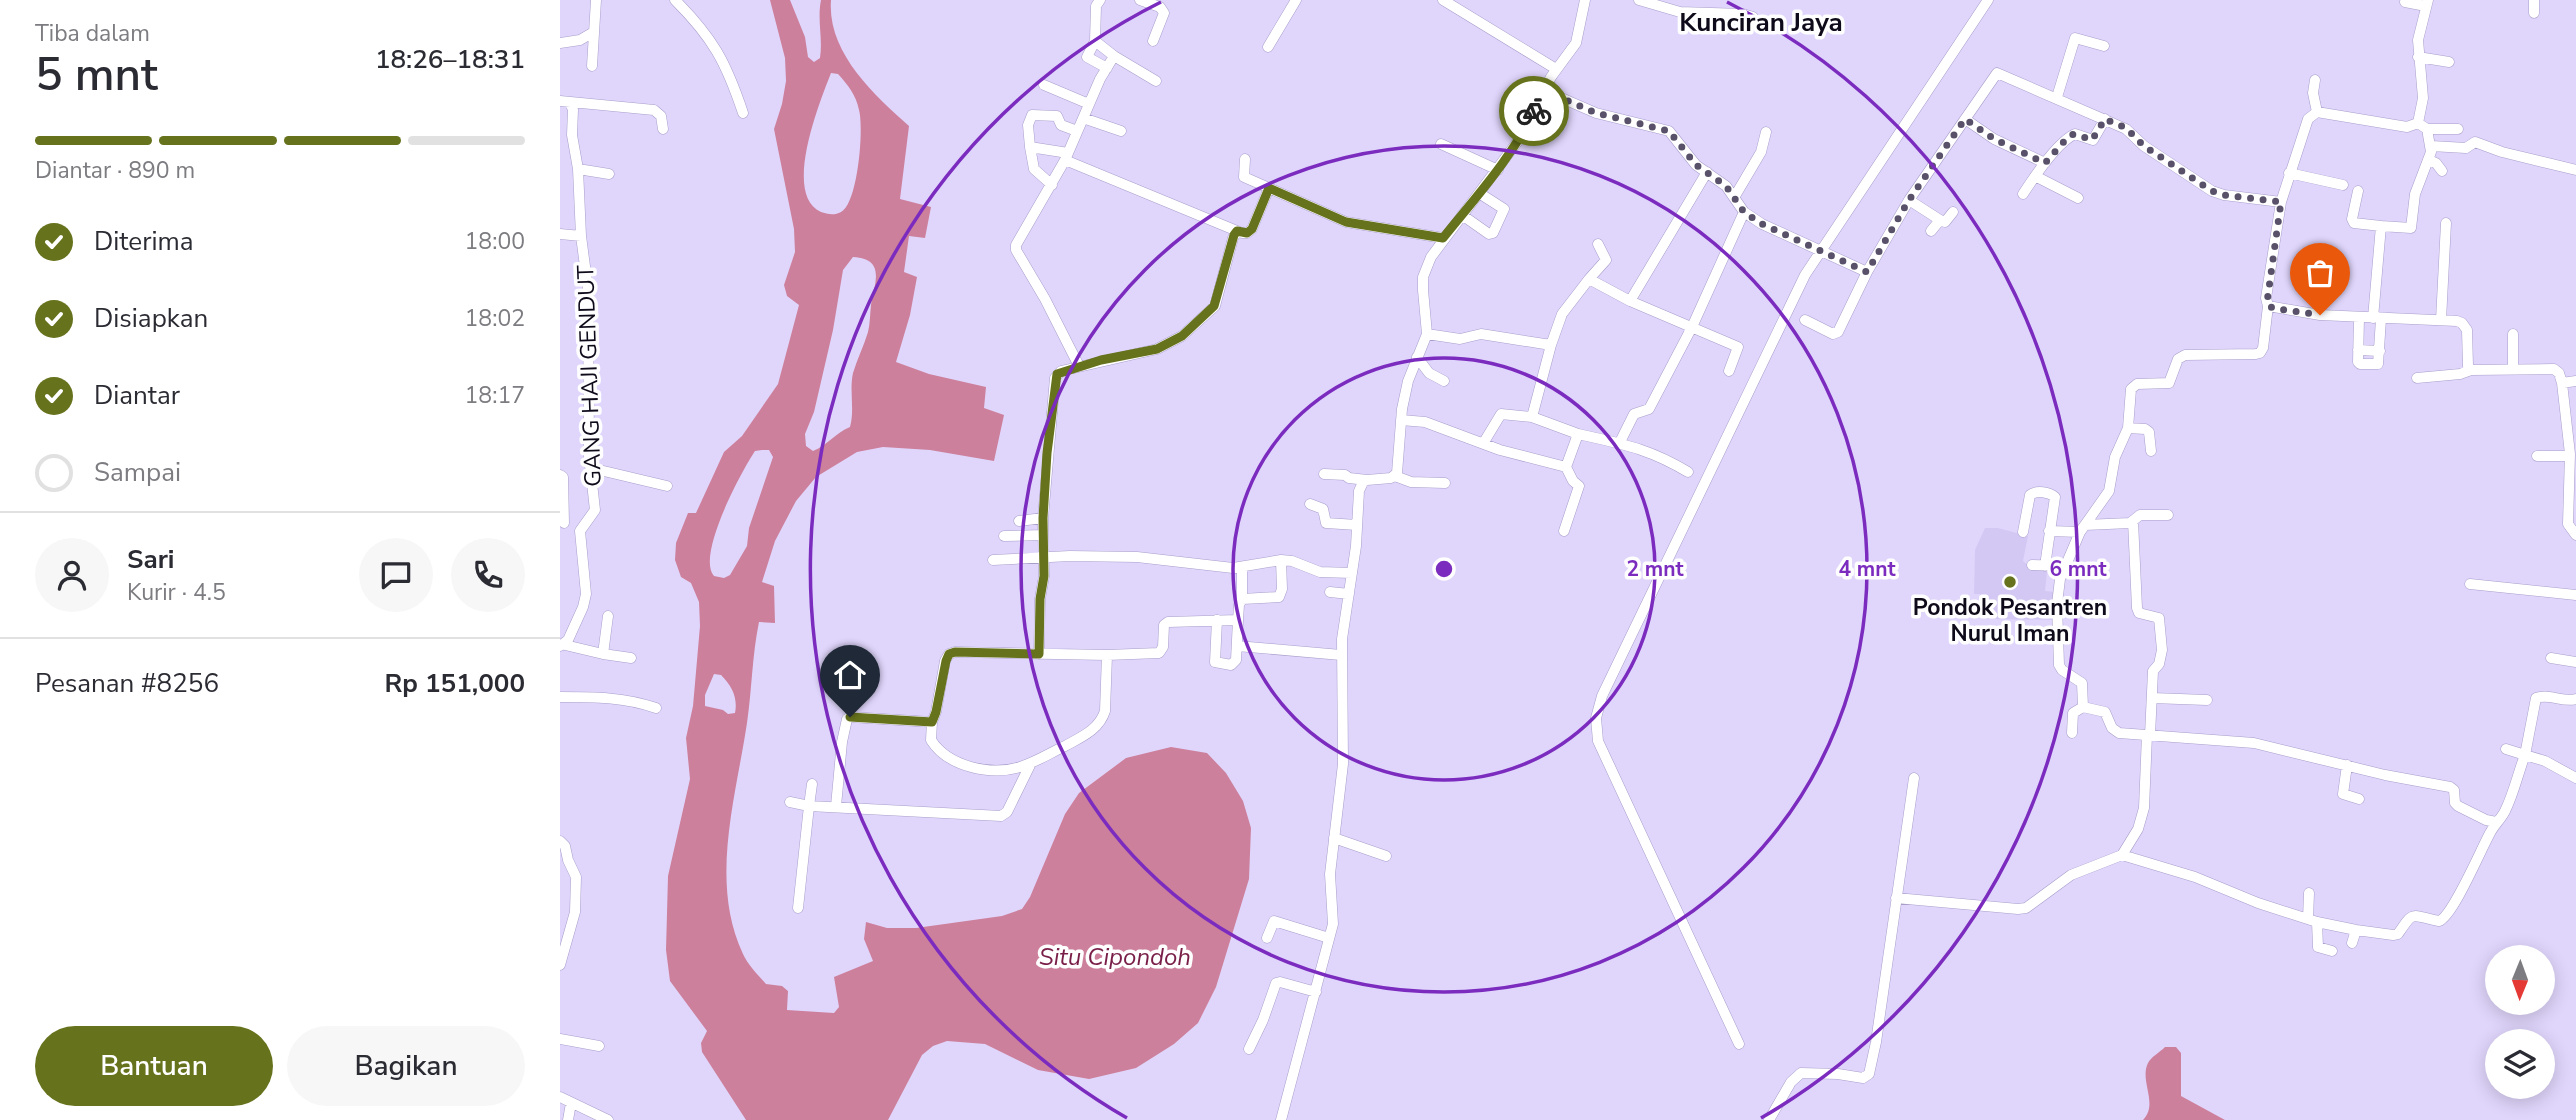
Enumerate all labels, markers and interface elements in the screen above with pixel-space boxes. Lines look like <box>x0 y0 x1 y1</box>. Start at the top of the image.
district label: Kunciran Jaya <box>1679 5 1843 40</box>
text: Tiba dalam <box>35 18 150 49</box>
text: 18:26–18:31 <box>375 42 525 77</box>
text: 5 mnt <box>35 43 158 106</box>
courier <box>1499 76 1569 146</box>
icon: bike <box>1515 92 1553 130</box>
text: Diantar · 890 m <box>35 155 195 186</box>
icon: check <box>35 223 73 261</box>
text: Diterima <box>94 224 194 259</box>
text: 18:00 <box>465 226 525 257</box>
pin <box>2290 243 2350 315</box>
icon: bag <box>2301 254 2339 292</box>
street label: GANG HAJI GENDUT <box>570 264 609 487</box>
icon: check <box>35 300 73 338</box>
text: Disiapkan <box>94 301 208 336</box>
text: 18:02 <box>465 303 525 334</box>
icon: check <box>35 377 73 415</box>
text: Diantar <box>94 378 180 413</box>
text: 18:17 <box>465 380 525 411</box>
text: Sampai <box>94 455 181 490</box>
button: person <box>35 538 109 612</box>
button: chat <box>359 538 433 612</box>
button: phone <box>451 538 525 612</box>
text: Sari <box>127 542 174 577</box>
text: 2 mnt <box>1626 555 1684 583</box>
text: 4 mnt <box>1838 555 1896 583</box>
text: 6 mnt <box>2049 555 2107 583</box>
centre of rings <box>1432 557 1456 581</box>
marker: Pondok Pesantren Nurul Iman <box>2002 574 2018 590</box>
text: Kurir · 4.5 <box>127 577 226 608</box>
place label: Pondok Pesantren Nurul Iman <box>1913 592 2107 649</box>
pin <box>820 645 880 717</box>
icon: home <box>831 656 869 694</box>
text: Pesanan #8256 <box>35 666 219 701</box>
text: Rp 151,000 <box>384 666 525 701</box>
water label: Situ Cipondoh <box>1039 941 1191 973</box>
north arrow <box>2485 945 2555 1015</box>
map controls <box>2485 945 2555 1099</box>
button: Bantuan <box>35 1026 273 1106</box>
button: Bagikan <box>287 1026 525 1106</box>
button: layers <box>2485 1029 2555 1099</box>

